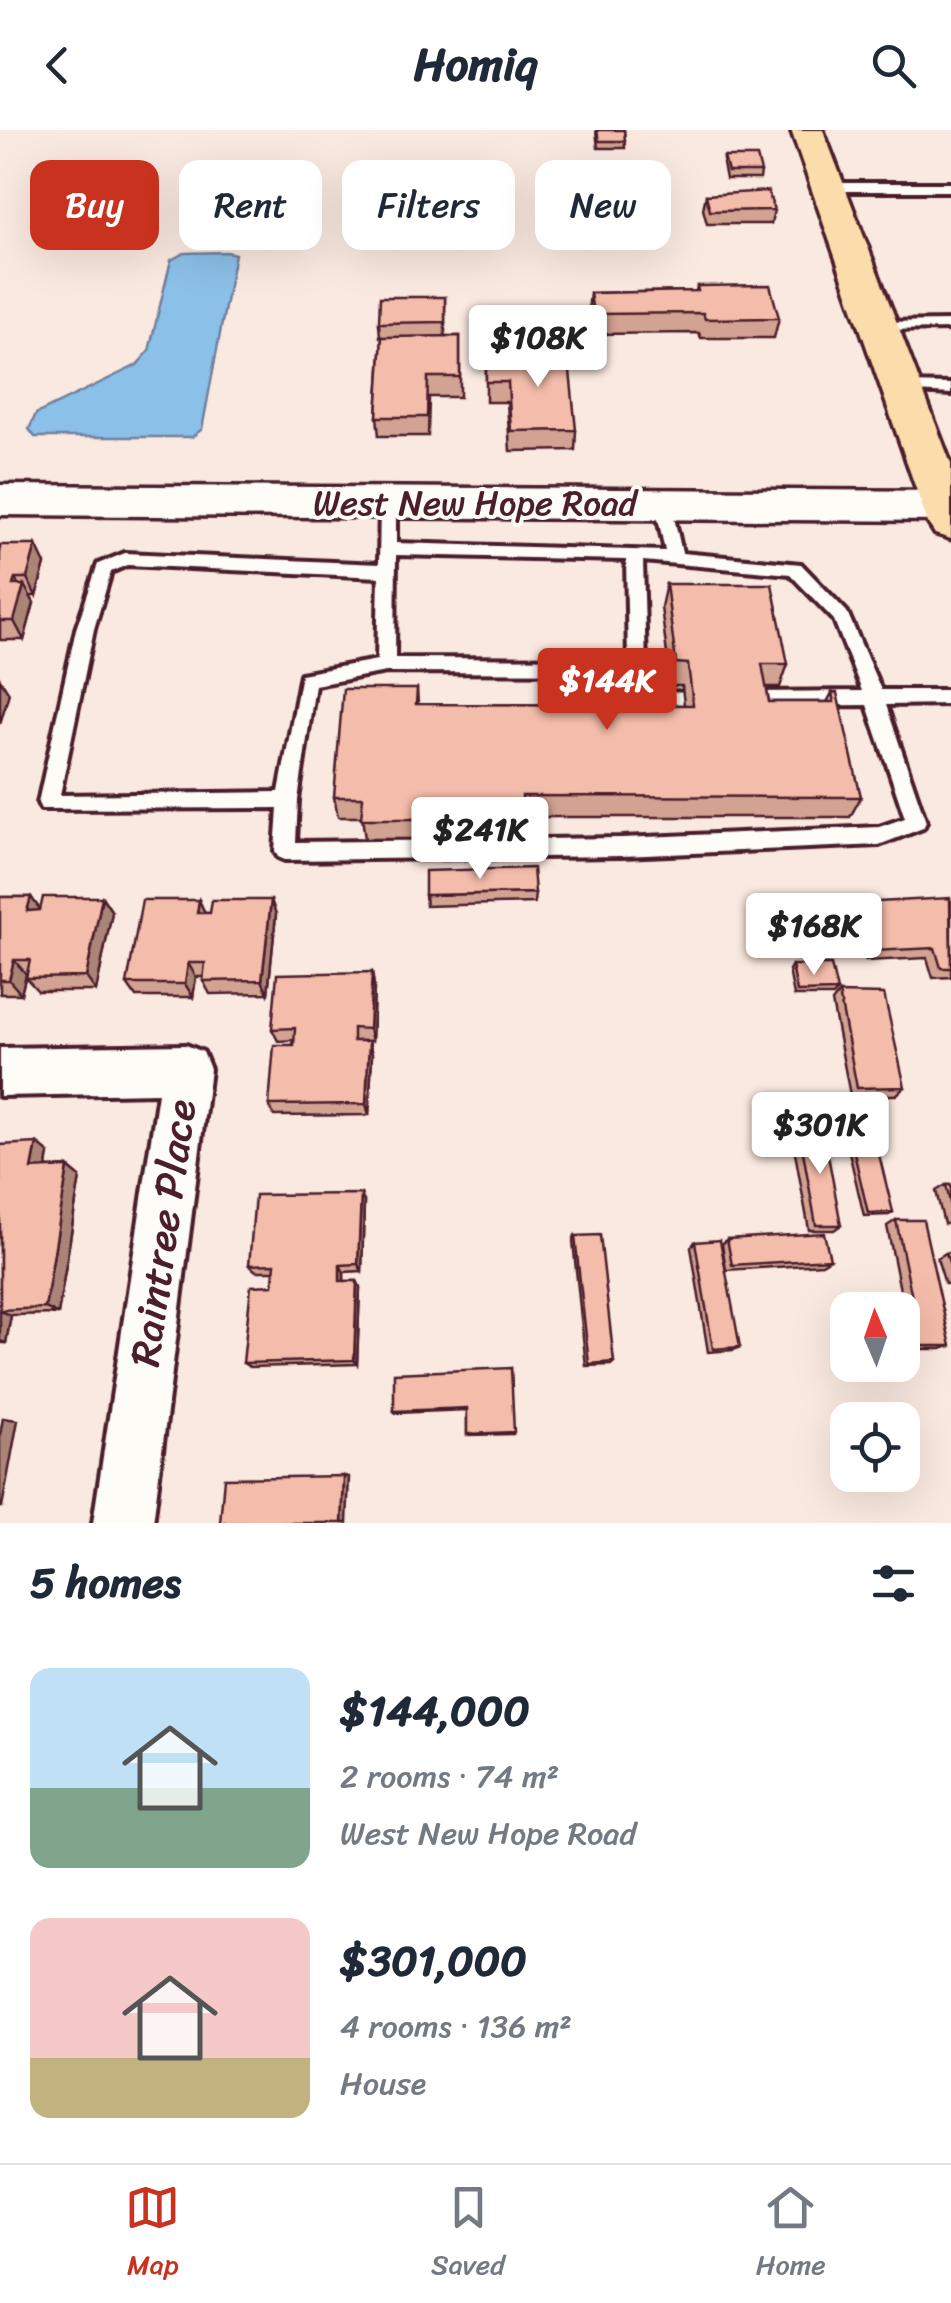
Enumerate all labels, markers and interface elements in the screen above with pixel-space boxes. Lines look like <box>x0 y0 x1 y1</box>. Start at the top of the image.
text: Homiq <box>414 25 537 105</box>
icon: back <box>30 38 85 93</box>
icon: search <box>866 38 921 93</box>
chip: Buy <box>30 160 159 250</box>
chip: Rent <box>179 160 322 250</box>
chip: Filters <box>342 160 515 250</box>
chip: New <box>535 160 671 250</box>
pin: $108K <box>468 305 608 390</box>
text: $108K <box>491 309 585 366</box>
street label: West New Hope Road <box>313 472 640 534</box>
pin: $144K <box>537 648 677 733</box>
text: $144K <box>560 652 654 709</box>
pin: $241K <box>410 797 550 882</box>
text: $241K <box>433 801 527 858</box>
pin: $168K <box>744 893 884 978</box>
text: $168K <box>768 897 860 954</box>
pin: $301K <box>750 1092 890 1177</box>
street label: Raintree Place <box>108 1095 218 1371</box>
text: $301K <box>774 1096 866 1153</box>
north arrow <box>830 1292 920 1382</box>
map controls <box>830 1292 920 1492</box>
button: locate <box>830 1402 920 1492</box>
text: 5 homes <box>30 1546 181 1620</box>
icon: filters <box>866 1556 921 1611</box>
text: $144,000 <box>340 1674 530 1748</box>
icon: home <box>110 1708 230 1828</box>
text: 2 rooms · 74 m² <box>340 1748 559 1805</box>
text: West New Hope Road <box>340 1805 636 1862</box>
text: $301,000 <box>340 1924 527 1998</box>
icon: home <box>110 1958 230 2078</box>
text: 4 rooms · 136 m² <box>340 1998 572 2055</box>
text: House <box>340 2055 426 2112</box>
tab: Map <box>125 2180 180 2289</box>
tab: Saved <box>431 2180 505 2289</box>
tab: Home <box>756 2180 826 2289</box>

